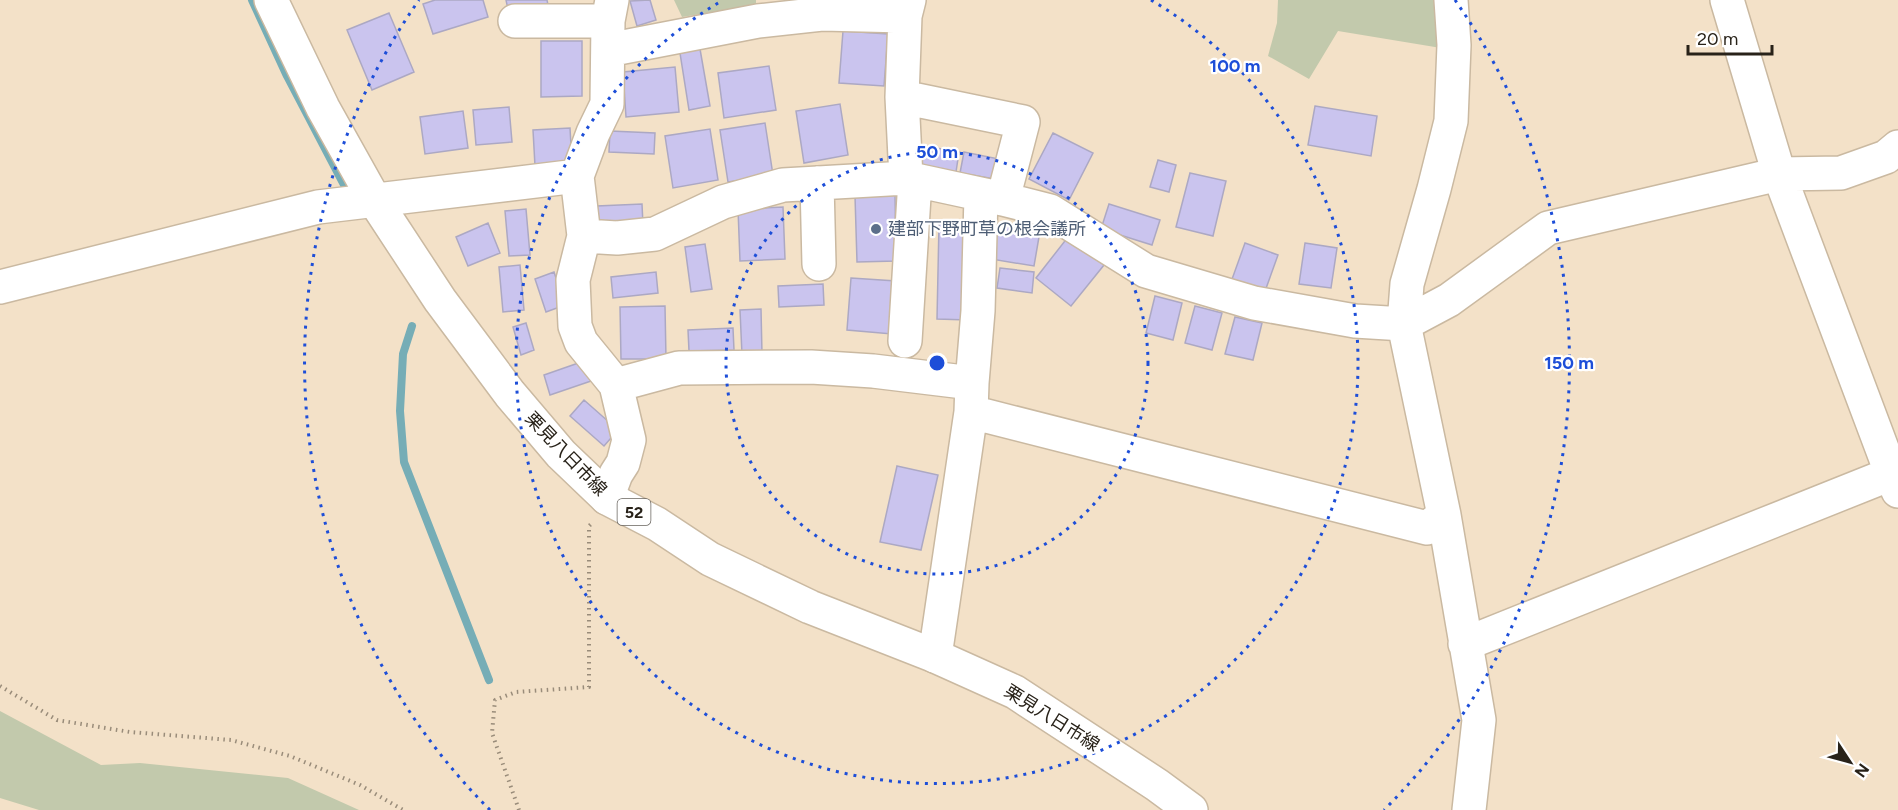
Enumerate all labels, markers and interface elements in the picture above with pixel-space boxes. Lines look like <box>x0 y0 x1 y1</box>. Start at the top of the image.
scale bar <box>1688 18 1772 56</box>
text: 20 m <box>1697 28 1738 50</box>
text: 100 m <box>1210 55 1260 77</box>
text: 50 m <box>916 141 958 163</box>
place label: 建部下野町草の根会議所 <box>888 218 1086 240</box>
marker: 建部下野町草の根会議所 <box>869 222 883 236</box>
text: 150 m <box>1544 352 1594 374</box>
centre of rings <box>927 353 947 373</box>
street label: 栗見八日市線 <box>521 408 611 500</box>
road number: 52 <box>618 499 650 525</box>
street label: 栗見八日市線 <box>1000 680 1104 756</box>
north arrow <box>1820 732 1880 792</box>
text: N <box>1850 760 1873 781</box>

